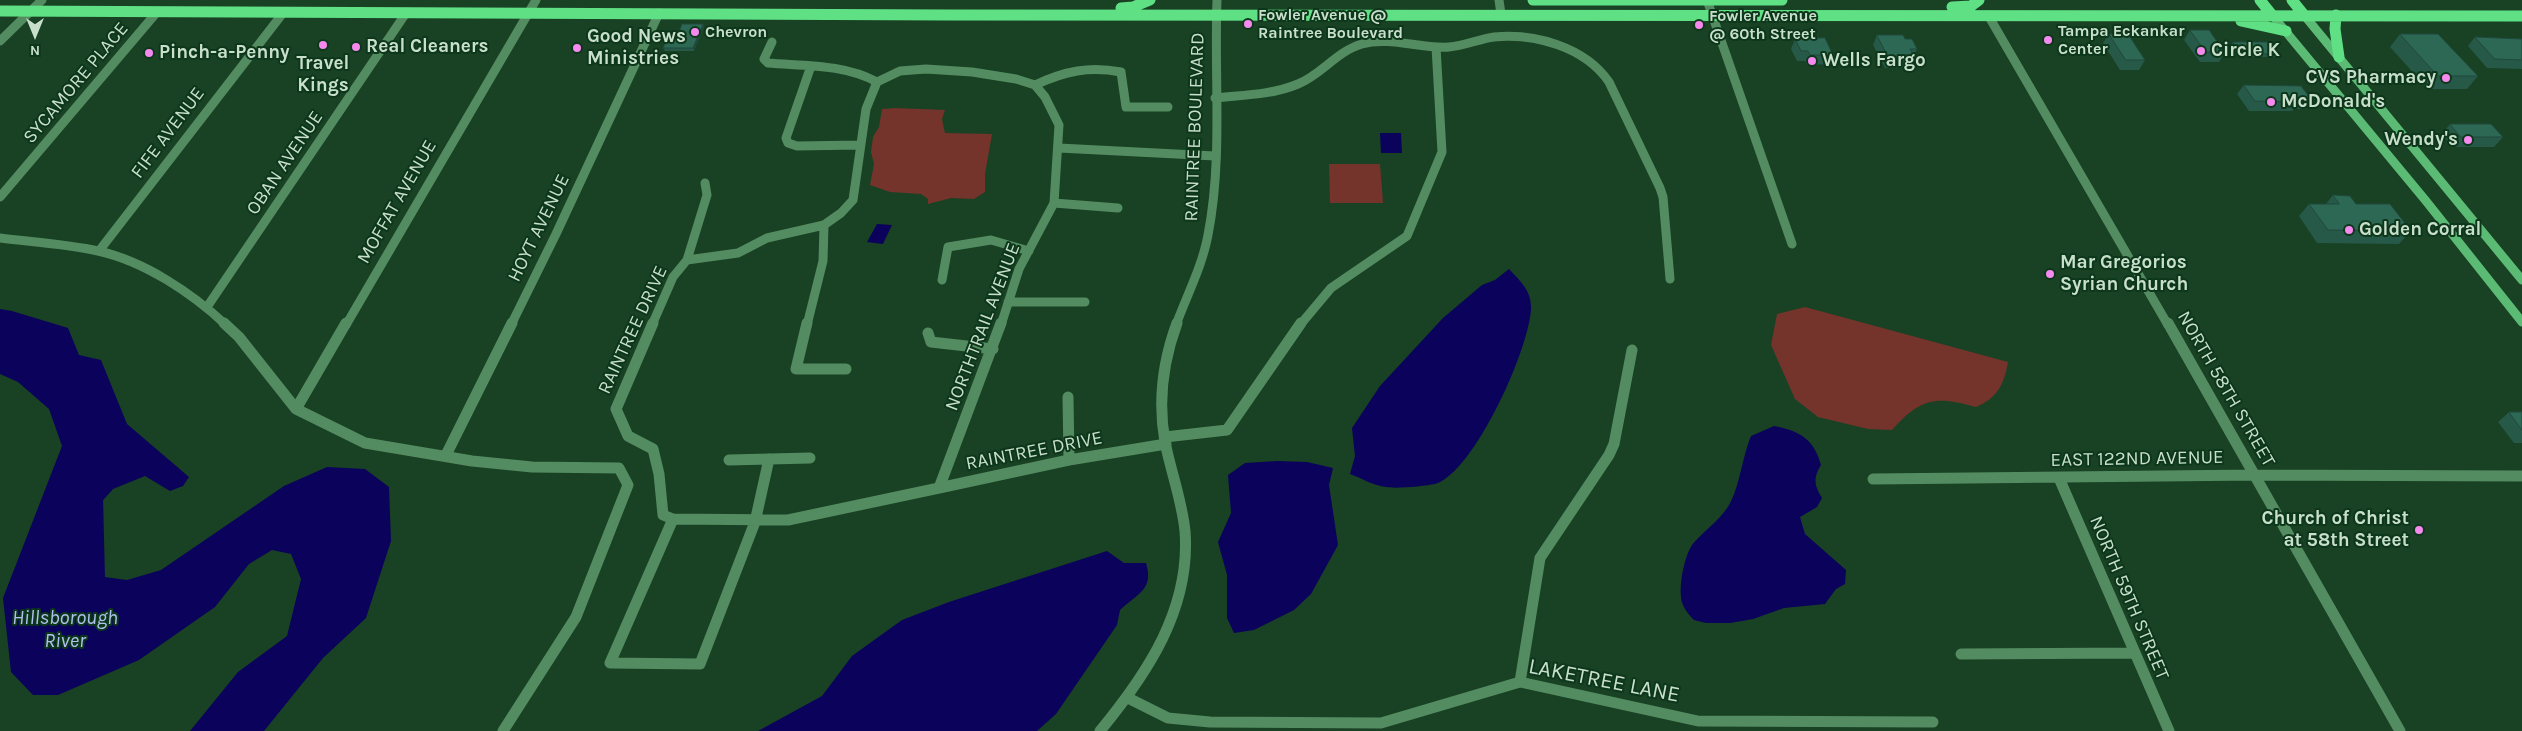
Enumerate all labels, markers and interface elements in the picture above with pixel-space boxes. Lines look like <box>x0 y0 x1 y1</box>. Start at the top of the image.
place label: Fowler Avenue @ Raintree Boulevard <box>1258 5 1403 43</box>
place label: Fowler Avenue @ 60th Street <box>1709 6 1817 44</box>
north arrow <box>10 10 60 60</box>
street label: SYCAMORE PLACE <box>19 18 133 148</box>
marker: Fowler Avenue @ Raintree Boulevard <box>1242 18 1254 30</box>
marker: Fowler Avenue @ 60th Street <box>1693 19 1705 31</box>
place label: Tampa Eckankar Center <box>2058 21 2184 59</box>
place label: Chevron <box>705 22 767 42</box>
place label: Good News Ministries <box>587 26 686 70</box>
marker: Chevron <box>689 26 701 38</box>
street label: RAINTREE BOULEVARD <box>1180 32 1210 222</box>
marker: Tampa Eckankar Center <box>2042 34 2054 46</box>
place label: Real Cleaners <box>366 36 488 58</box>
marker: Travel Kings <box>317 39 329 51</box>
place label: Circle K <box>2211 40 2280 62</box>
marker: Real Cleaners <box>350 41 362 53</box>
text: N <box>30 42 40 59</box>
place label: Pinch-a-Penny <box>159 42 290 64</box>
marker: Good News Ministries <box>571 42 583 54</box>
marker: Circle K <box>2195 45 2207 57</box>
marker: Pinch-a-Penny <box>143 47 155 59</box>
place label: Wells Fargo <box>1822 50 1926 72</box>
place label: Travel Kings <box>297 53 349 97</box>
marker: Wells Fargo <box>1806 55 1818 67</box>
place label: CVS Pharmacy <box>2305 67 2436 89</box>
marker: CVS Pharmacy <box>2440 72 2452 84</box>
street label: FIFE AVENUE <box>126 83 210 183</box>
place label: McDonald's <box>2281 91 2385 113</box>
marker: McDonald's <box>2265 96 2277 108</box>
street label: OBAN AVENUE <box>242 107 328 219</box>
place label: Wendy's <box>2384 129 2458 151</box>
marker: Wendy's <box>2462 134 2474 146</box>
street label: MOFFAT AVENUE <box>352 136 442 268</box>
street label: HOYT AVENUE <box>503 170 575 286</box>
place label: Golden Corral <box>2359 219 2481 241</box>
marker: Golden Corral <box>2343 224 2355 236</box>
street label: NORTHTRAIL AVENUE <box>941 240 1025 414</box>
place label: Mar Gregorios Syrian Church <box>2060 252 2188 296</box>
street label: RAINTREE DRIVE <box>593 262 673 398</box>
marker: Mar Gregorios Syrian Church <box>2044 268 2056 280</box>
street label: NORTH 58TH STREET <box>2172 307 2280 471</box>
street label: RAINTREE DRIVE <box>964 427 1104 475</box>
street label: EAST 122ND AVENUE <box>2050 446 2224 472</box>
place label: Church of Christ at 58th Street <box>2261 508 2409 552</box>
street label: NORTH 59TH STREET <box>2084 513 2174 683</box>
marker: Church of Christ at 58th Street <box>2413 524 2425 536</box>
water label: Hillsborough River <box>12 606 118 653</box>
street label: LAKETREE LANE <box>1526 653 1682 709</box>

